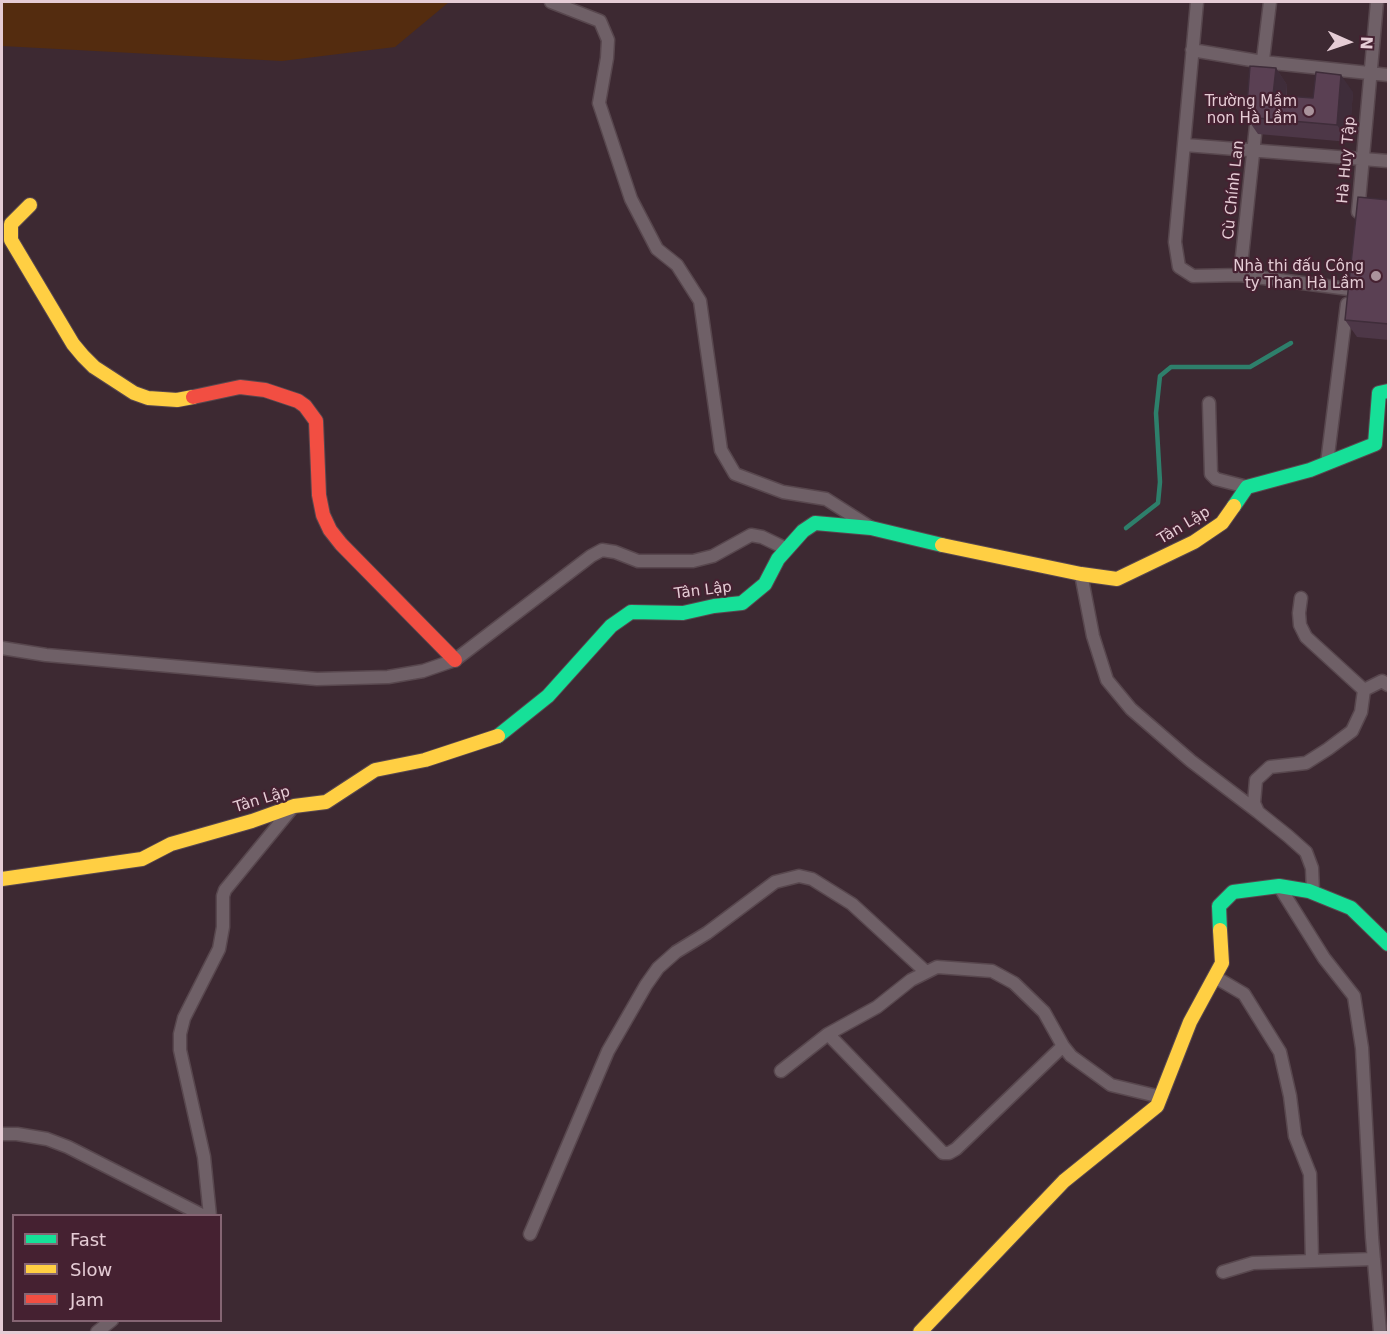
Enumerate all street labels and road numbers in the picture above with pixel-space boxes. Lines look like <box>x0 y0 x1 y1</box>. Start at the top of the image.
street label: Hà Huy Tập <box>1334 116 1360 204</box>
street label: Cù Chính Lan <box>1220 139 1248 241</box>
street label: Tân Lập <box>1155 503 1213 549</box>
street label: Tân Lập <box>673 579 733 603</box>
street label: Tân Lập <box>232 783 292 817</box>

